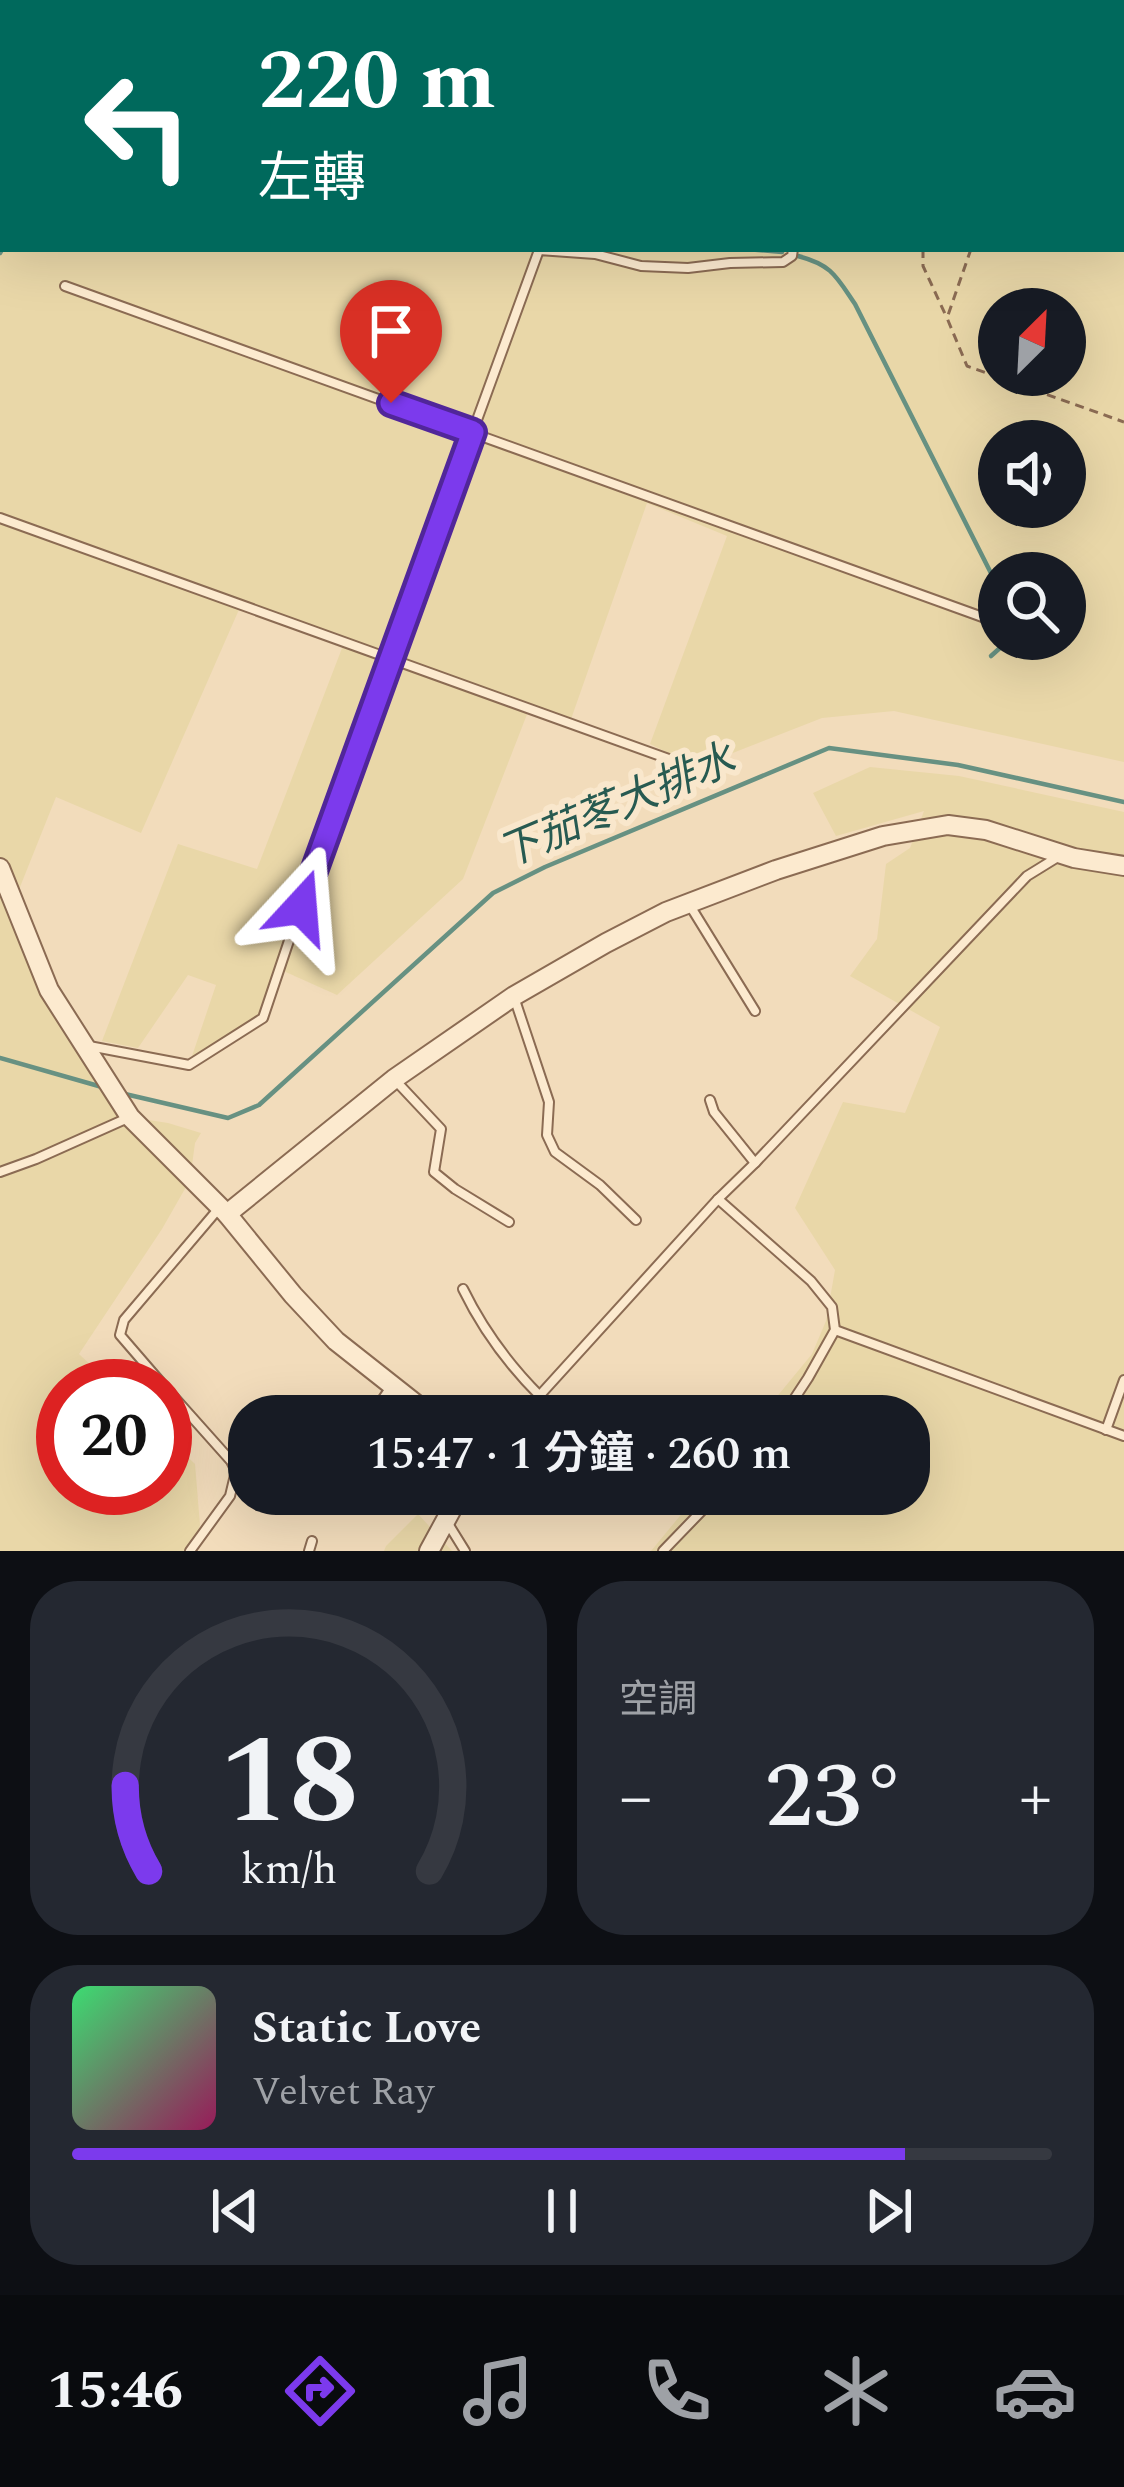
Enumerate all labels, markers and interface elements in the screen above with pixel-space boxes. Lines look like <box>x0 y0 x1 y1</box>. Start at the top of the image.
text: 220 m <box>258 18 496 146</box>
icon: left <box>60 48 216 204</box>
text: 左轉 <box>258 139 366 221</box>
pin <box>340 280 442 403</box>
north arrow <box>978 288 1086 396</box>
map controls <box>978 288 1086 660</box>
icon: arrive <box>358 298 424 364</box>
button: sound <box>978 420 1086 528</box>
button: search <box>978 552 1086 660</box>
water label: 下茄苳大排水 <box>489 728 747 885</box>
position arrow <box>238 844 364 970</box>
speed limit sign: 20 <box>36 1359 192 1515</box>
text: 15:47 · 1 分鐘 · 260 m <box>367 1420 791 1489</box>
text: 空調 <box>619 1671 697 1730</box>
text: 18 <box>218 1688 359 1878</box>
text: 23° <box>765 1730 906 1867</box>
text: − <box>619 1748 652 1849</box>
text: + <box>1019 1748 1052 1849</box>
text: km/h <box>240 1838 337 1903</box>
text: Static Love <box>252 1994 481 2063</box>
text: Velvet Ray <box>252 2063 434 2122</box>
icon: previous <box>202 2178 268 2244</box>
icon: pause <box>529 2178 595 2244</box>
icon: next <box>856 2178 922 2244</box>
icon: directions <box>278 2349 362 2433</box>
icon: music <box>456 2349 540 2433</box>
icon: phone <box>635 2349 719 2433</box>
icon: climate <box>814 2349 898 2433</box>
icon: car <box>993 2349 1077 2433</box>
text: 15:46 <box>47 2350 183 2432</box>

